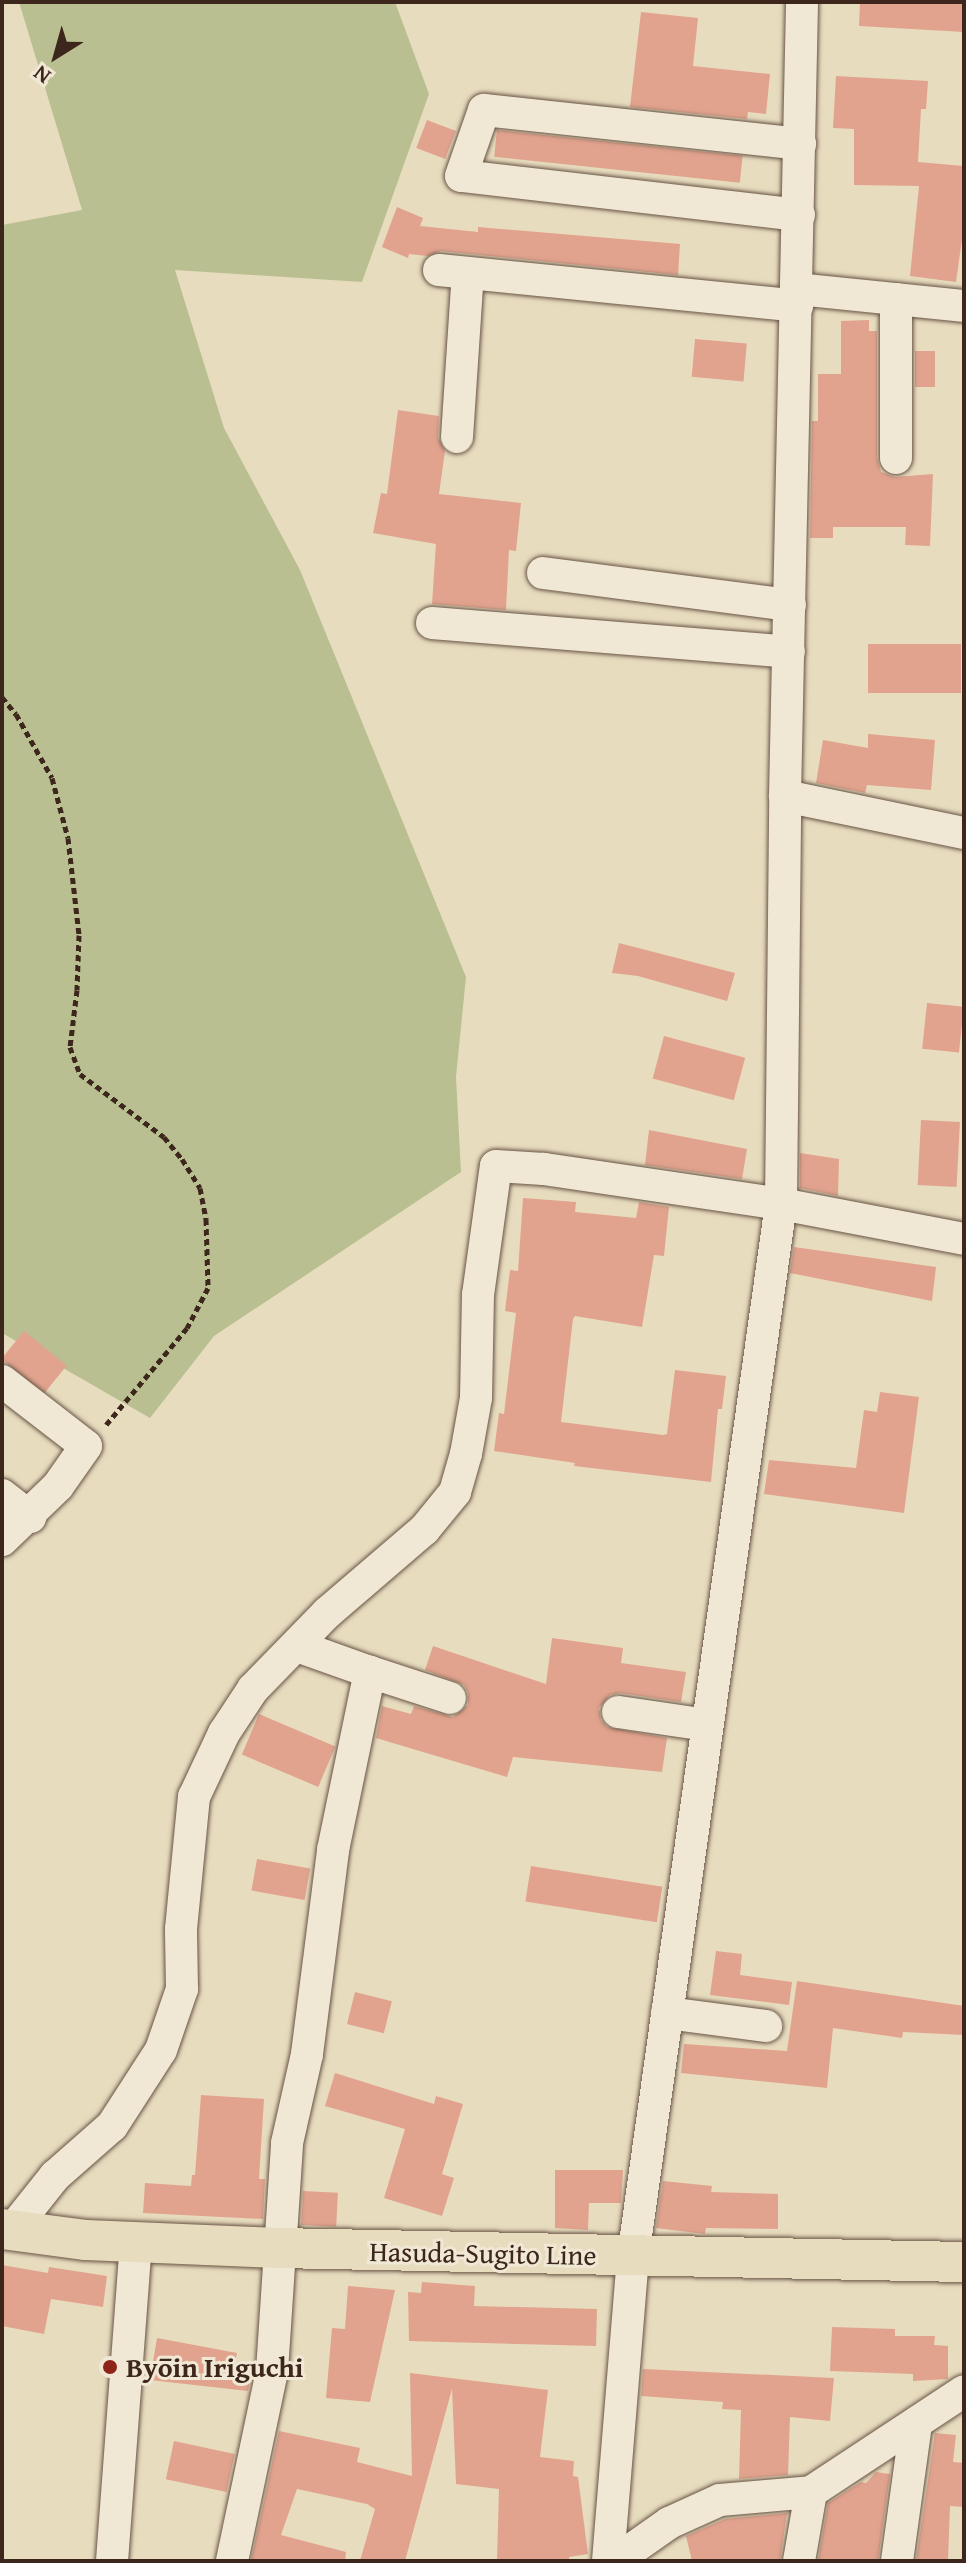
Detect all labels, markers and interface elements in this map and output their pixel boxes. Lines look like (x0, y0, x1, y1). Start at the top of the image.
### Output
north arrow (16, 16, 96, 96)
text: N (26, 58, 57, 92)
street label: Hasuda-Sugito Line (369, 2234, 597, 2272)
place label: Byōin Iriguchi (126, 2350, 303, 2384)
marker: Byōin Iriguchi (101, 2358, 119, 2376)

